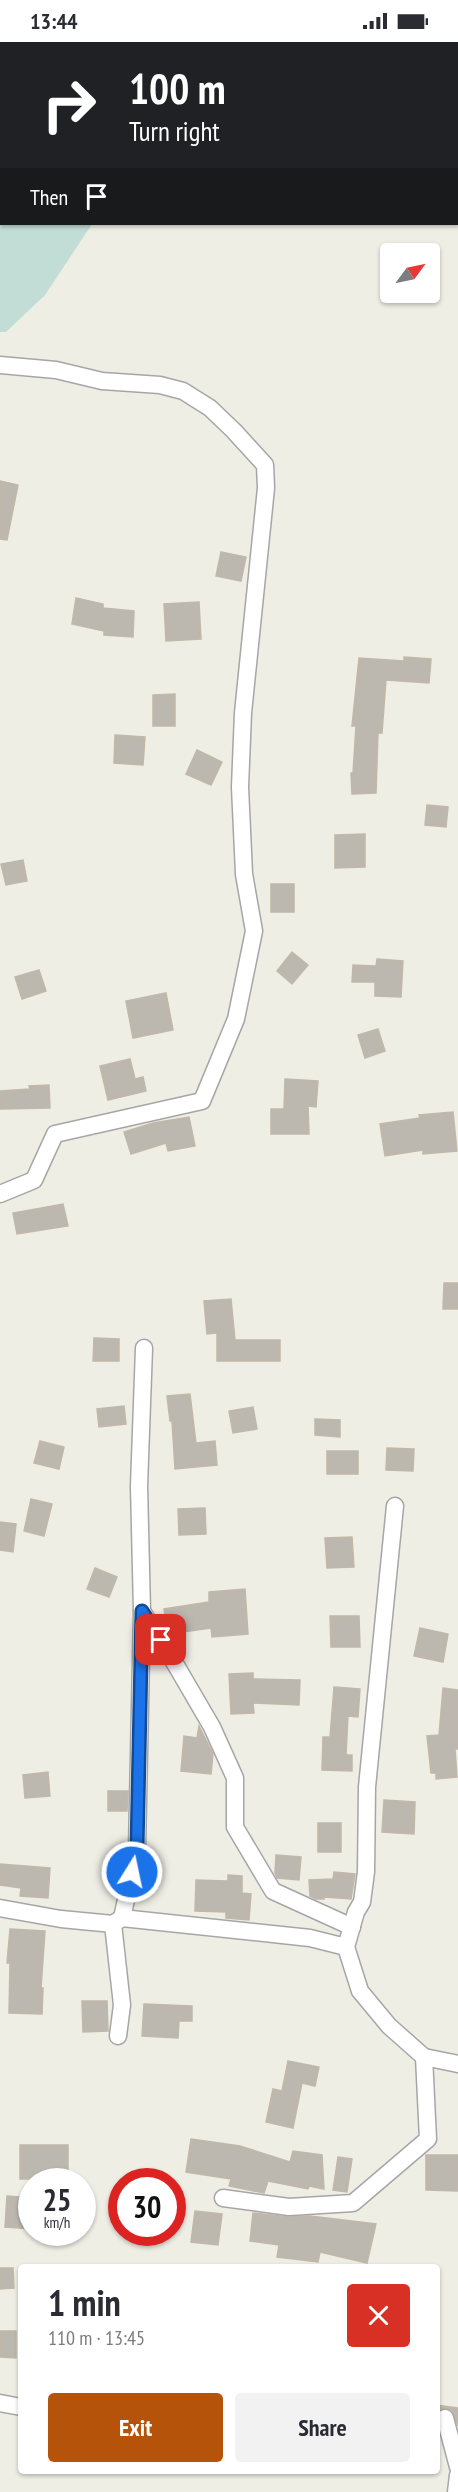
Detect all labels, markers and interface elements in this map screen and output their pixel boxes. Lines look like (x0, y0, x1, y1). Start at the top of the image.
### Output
text: 13:44 (30, 7, 78, 35)
text: 100 m (129, 61, 226, 116)
icon: right (30, 66, 108, 144)
text: Turn right (129, 114, 220, 148)
icon: arrive (80, 180, 113, 213)
text: Then (30, 183, 68, 211)
north arrow (380, 243, 440, 303)
map controls (380, 243, 440, 303)
pin (135, 1614, 186, 1665)
icon: arrive (144, 1623, 177, 1656)
position arrow (100, 1840, 164, 1904)
speed limit sign: 30 (108, 2168, 186, 2246)
text: 25 (43, 2180, 71, 2219)
text: km/h (44, 2213, 70, 2232)
text: 1 min (48, 2279, 121, 2326)
button: close (347, 2284, 410, 2347)
text: 110 m · 13:45 (48, 2325, 145, 2351)
button: Exit (48, 2393, 223, 2462)
button: Share (235, 2393, 410, 2462)

